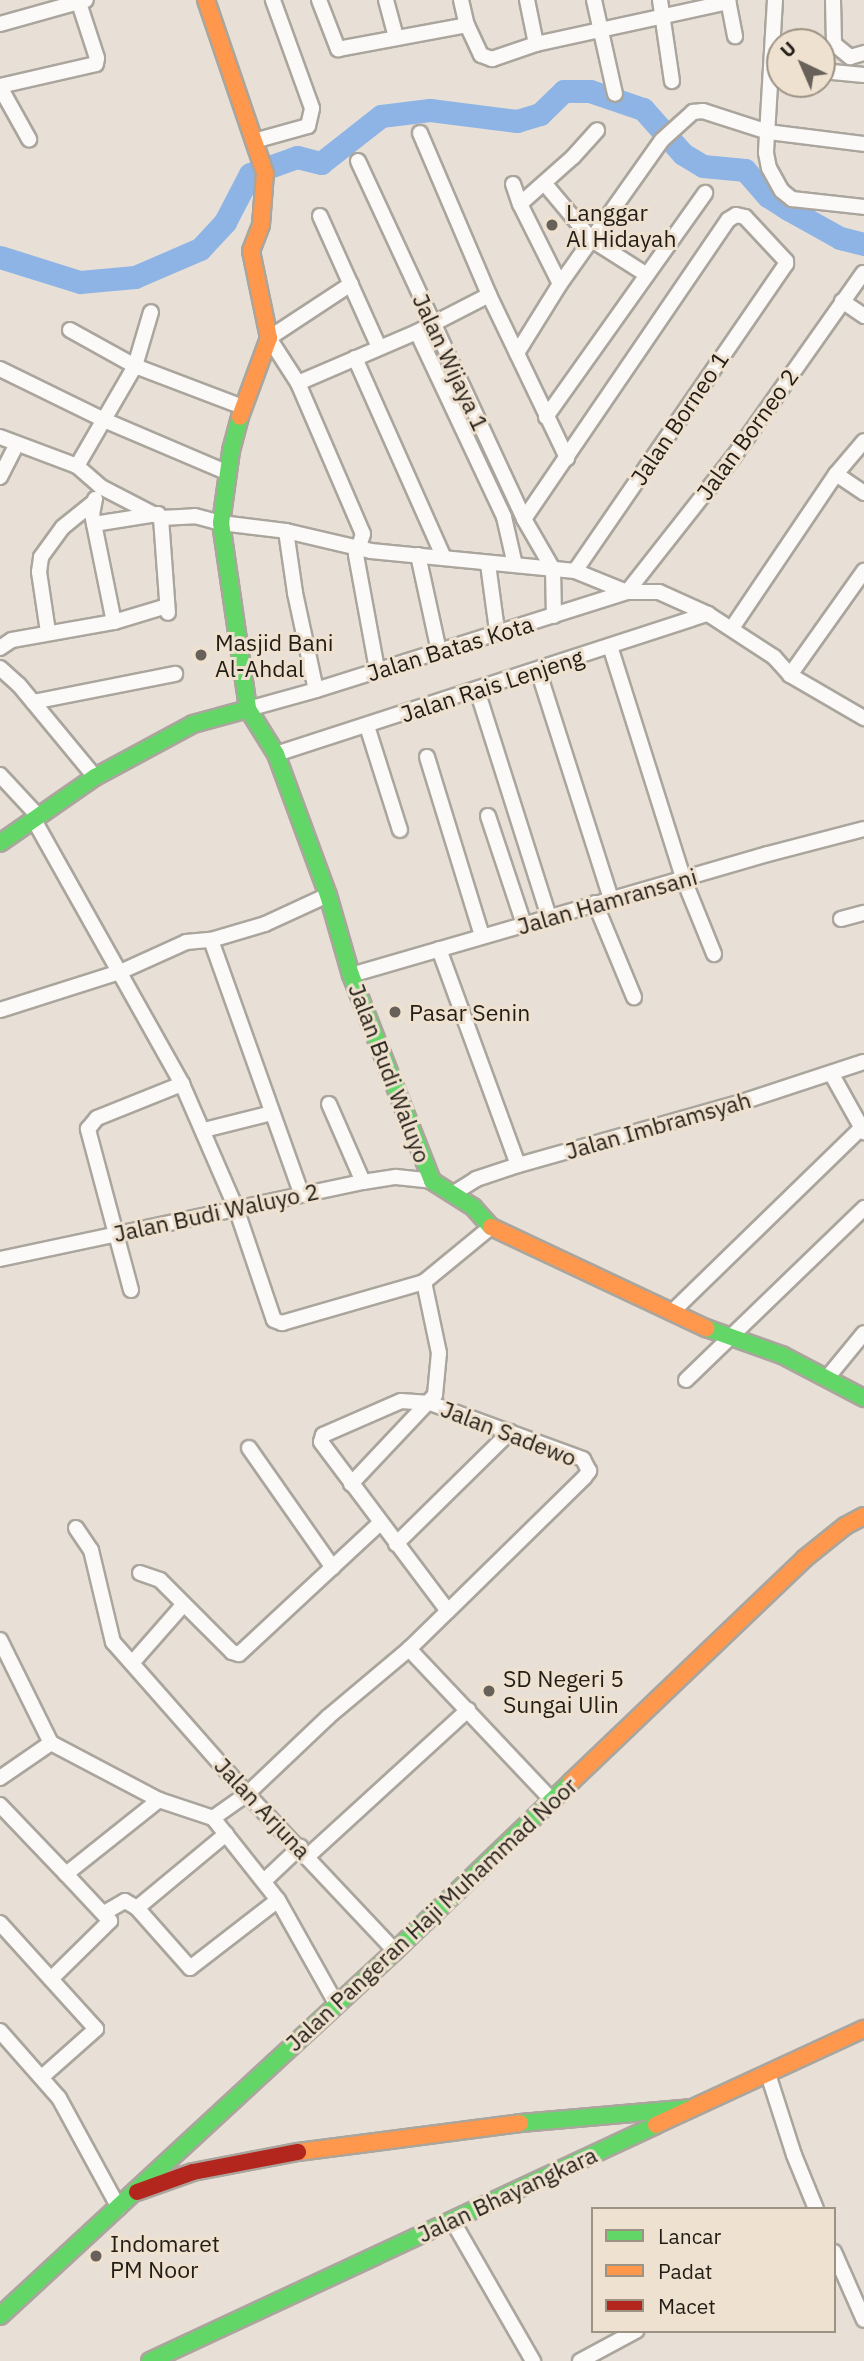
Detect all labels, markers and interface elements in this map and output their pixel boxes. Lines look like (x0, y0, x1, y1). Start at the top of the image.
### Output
north arrow (766, 28, 836, 98)
text: U (775, 36, 801, 63)
place label: Langgar Al Hidayah (566, 198, 676, 252)
marker: Langgar Al Hidayah (544, 217, 560, 233)
street label: Jalan Wijaya 1 (407, 289, 495, 435)
street label: Jalan Borneo 1 (624, 346, 734, 490)
street label: Jalan Borneo 2 (690, 363, 804, 505)
street label: Jalan Batas Kota (363, 610, 537, 686)
place label: Masjid Bani Al-Ahdal (215, 628, 334, 682)
street label: Jalan Rais Lenjeng (397, 642, 587, 728)
marker: Masjid Bani Al-Ahdal (193, 647, 209, 663)
street label: Jalan Hamransani (514, 862, 700, 940)
street label: Jalan Budi Waluyo (343, 979, 437, 1167)
place label: Pasar Senin (409, 998, 530, 1026)
marker: Pasar Senin (387, 1004, 403, 1020)
street label: Jalan Imbramsyah (562, 1085, 754, 1165)
street label: Jalan Budi Waluyo 2 (111, 1177, 321, 1247)
street label: Jalan Sadewo (437, 1394, 581, 1472)
place label: SD Negeri 5 Sungai Ulin (503, 1664, 624, 1718)
marker: SD Negeri 5 Sungai Ulin (481, 1683, 497, 1699)
street label: Jalan Arjuna (209, 1752, 317, 1864)
street label: Jalan Pangeran Haji Muhammad Noor (280, 1772, 582, 2056)
street label: Jalan Bhayangkara (413, 2140, 601, 2248)
legend (591, 2207, 836, 2333)
text: Lancar (658, 2222, 721, 2250)
place label: Indomaret PM Noor (110, 2229, 220, 2283)
marker: Indomaret PM Noor (88, 2248, 104, 2264)
text: Padat (658, 2257, 713, 2285)
text: Macet (658, 2292, 716, 2320)

